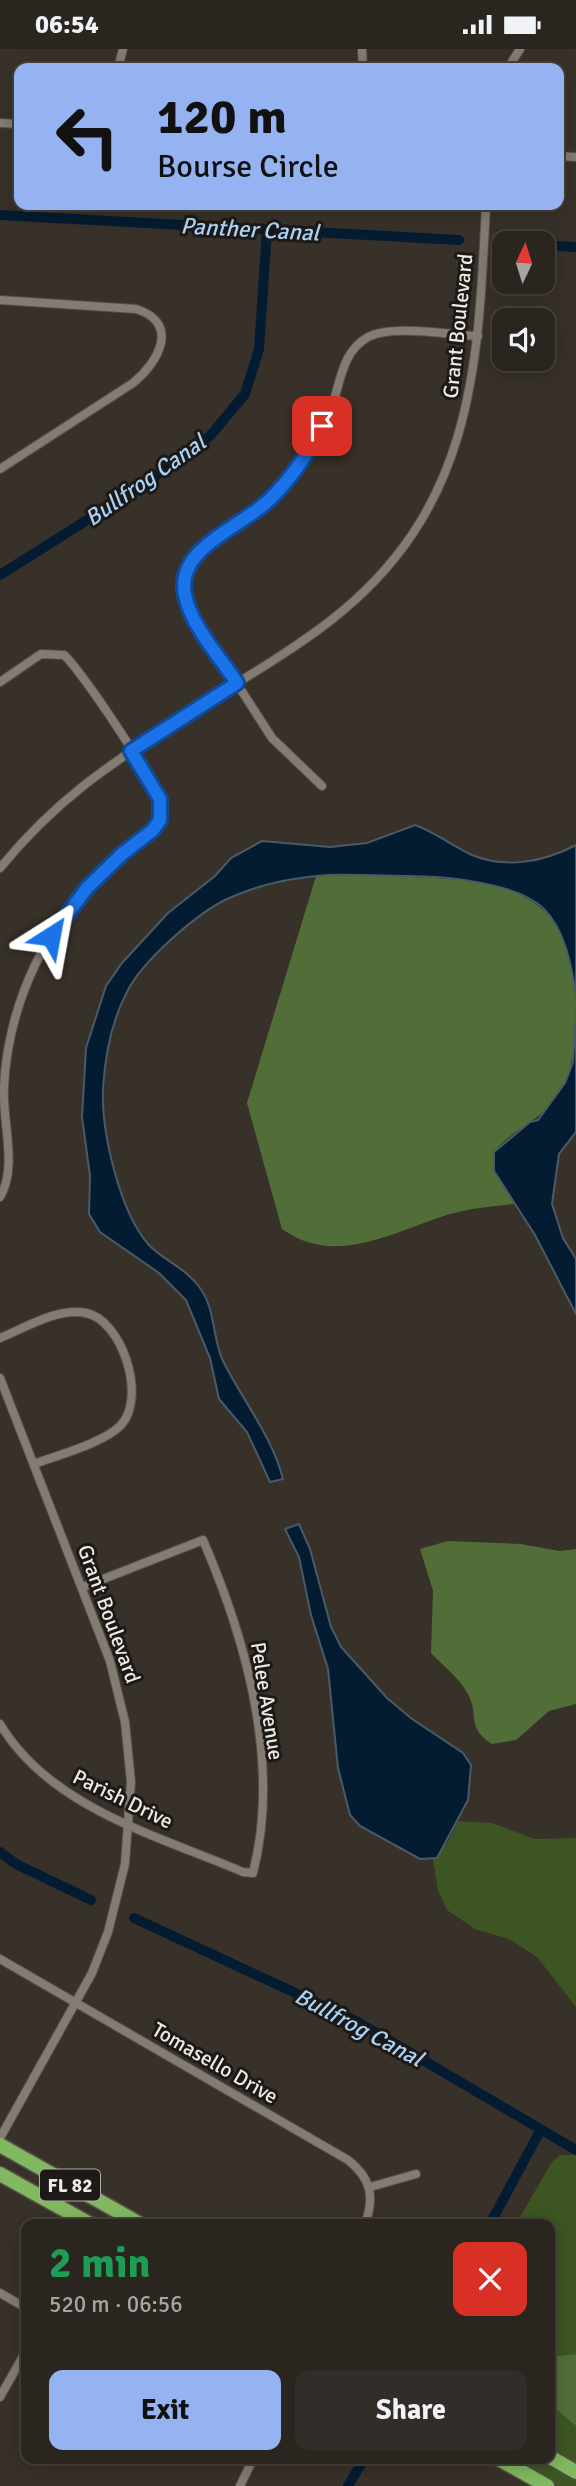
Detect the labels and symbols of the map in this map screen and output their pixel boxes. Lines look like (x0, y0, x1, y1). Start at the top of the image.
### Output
water label: Panther Canal (180, 211, 322, 248)
north arrow (492, 231, 555, 294)
street label: Grant Boulevard (437, 252, 479, 400)
pin (292, 396, 352, 456)
water label: Bullfrog Canal (79, 427, 213, 533)
position arrow (14, 899, 88, 973)
street label: Grant Boulevard (72, 1541, 146, 1687)
street label: Pelee Avenue (245, 1640, 289, 1762)
street label: Parish Drive (69, 1764, 177, 1834)
water label: Bullfrog Canal (290, 1981, 430, 2074)
street label: Tomasello Drive (147, 2016, 283, 2110)
road number: FL 82 (40, 2169, 100, 2201)

